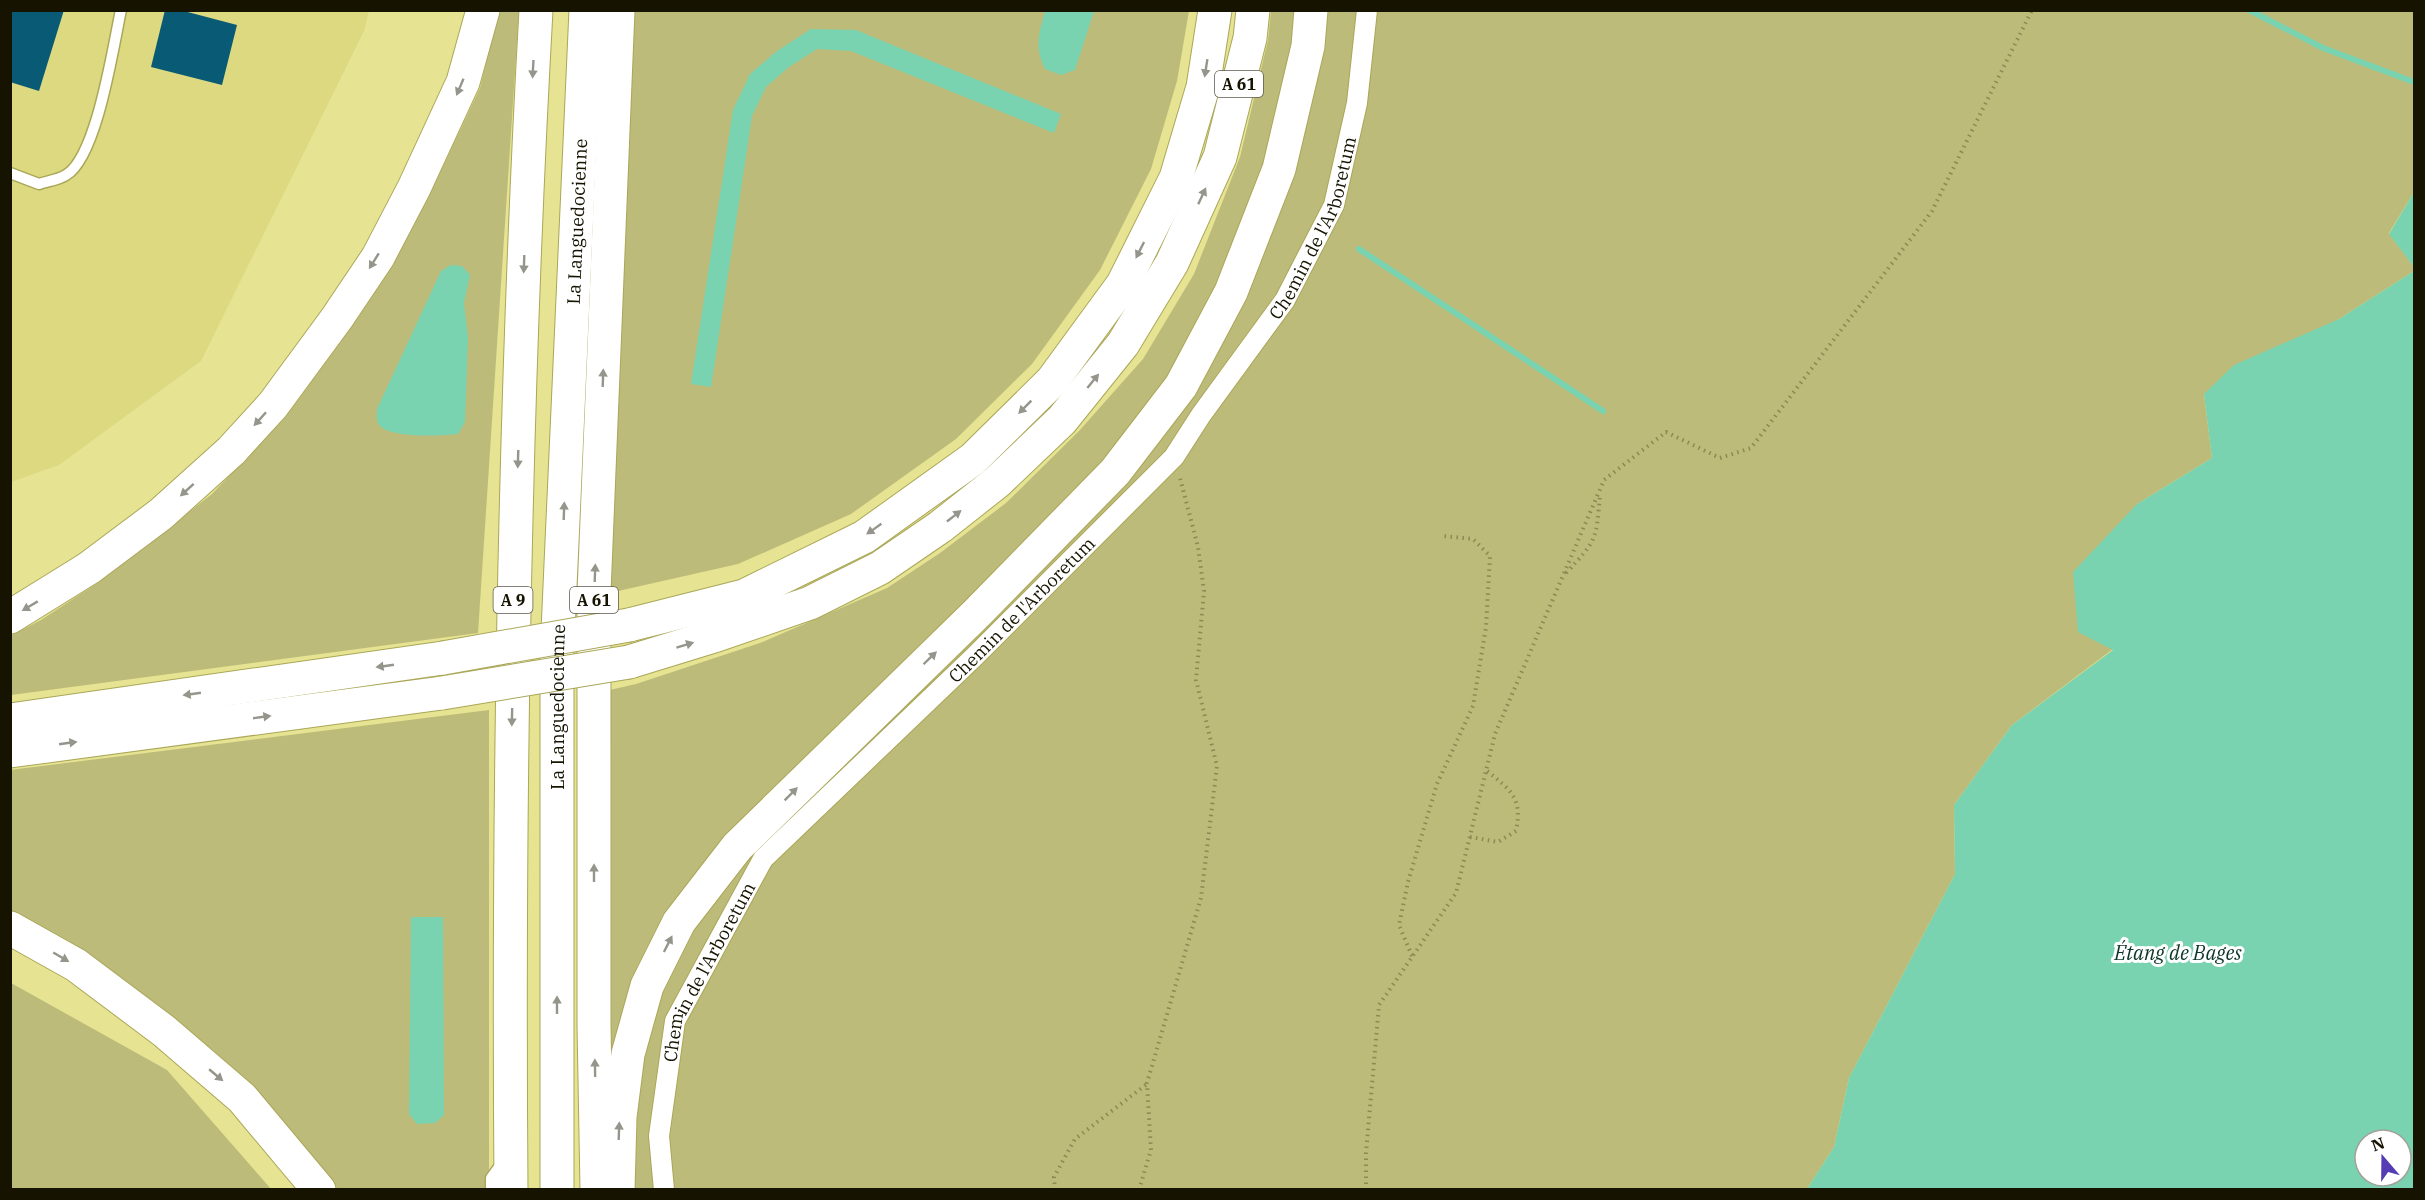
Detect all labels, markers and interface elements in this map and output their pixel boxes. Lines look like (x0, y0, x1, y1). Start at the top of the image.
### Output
one-way arrow (528, 59, 538, 78)
one-way arrow (1201, 59, 1210, 78)
road number: A 61 (1215, 71, 1263, 97)
one-way arrow (456, 78, 465, 95)
street label: Chemin de l'Arboretum (1263, 134, 1361, 324)
street label: La Languedocienne (561, 138, 592, 305)
one-way arrow (1198, 187, 1207, 204)
one-way arrow (1135, 242, 1144, 259)
one-way arrow (369, 253, 380, 270)
one-way arrow (519, 254, 529, 273)
one-way arrow (598, 369, 607, 388)
one-way arrow (1087, 373, 1100, 389)
one-way arrow (1019, 400, 1033, 414)
one-way arrow (254, 411, 267, 426)
one-way arrow (513, 449, 522, 468)
one-way arrow (180, 483, 195, 496)
one-way arrow (559, 501, 568, 520)
one-way arrow (946, 511, 961, 523)
one-way arrow (866, 523, 882, 534)
street label: Chemin de l'Arboretum (943, 531, 1100, 687)
one-way arrow (590, 564, 600, 583)
road number: A 9 (494, 587, 532, 613)
road number: A 61 (570, 587, 618, 613)
one-way arrow (22, 600, 38, 611)
street label: La Languedocienne (545, 623, 570, 790)
one-way arrow (676, 640, 694, 649)
one-way arrow (923, 651, 938, 665)
one-way arrow (376, 662, 395, 671)
one-way arrow (183, 689, 202, 698)
one-way arrow (507, 707, 517, 726)
one-way arrow (252, 713, 271, 722)
one-way arrow (59, 738, 78, 748)
one-way arrow (784, 787, 798, 802)
one-way arrow (589, 864, 599, 883)
street label: Chemin de l'Arboretum (658, 878, 760, 1063)
one-way arrow (663, 936, 673, 953)
water label: Étang de Bages (2113, 939, 2242, 966)
one-way arrow (53, 951, 69, 962)
one-way arrow (552, 996, 562, 1015)
one-way arrow (590, 1059, 599, 1078)
one-way arrow (208, 1069, 224, 1082)
one-way arrow (615, 1122, 624, 1141)
north arrow (2353, 1128, 2413, 1188)
text: N (2369, 1132, 2387, 1155)

